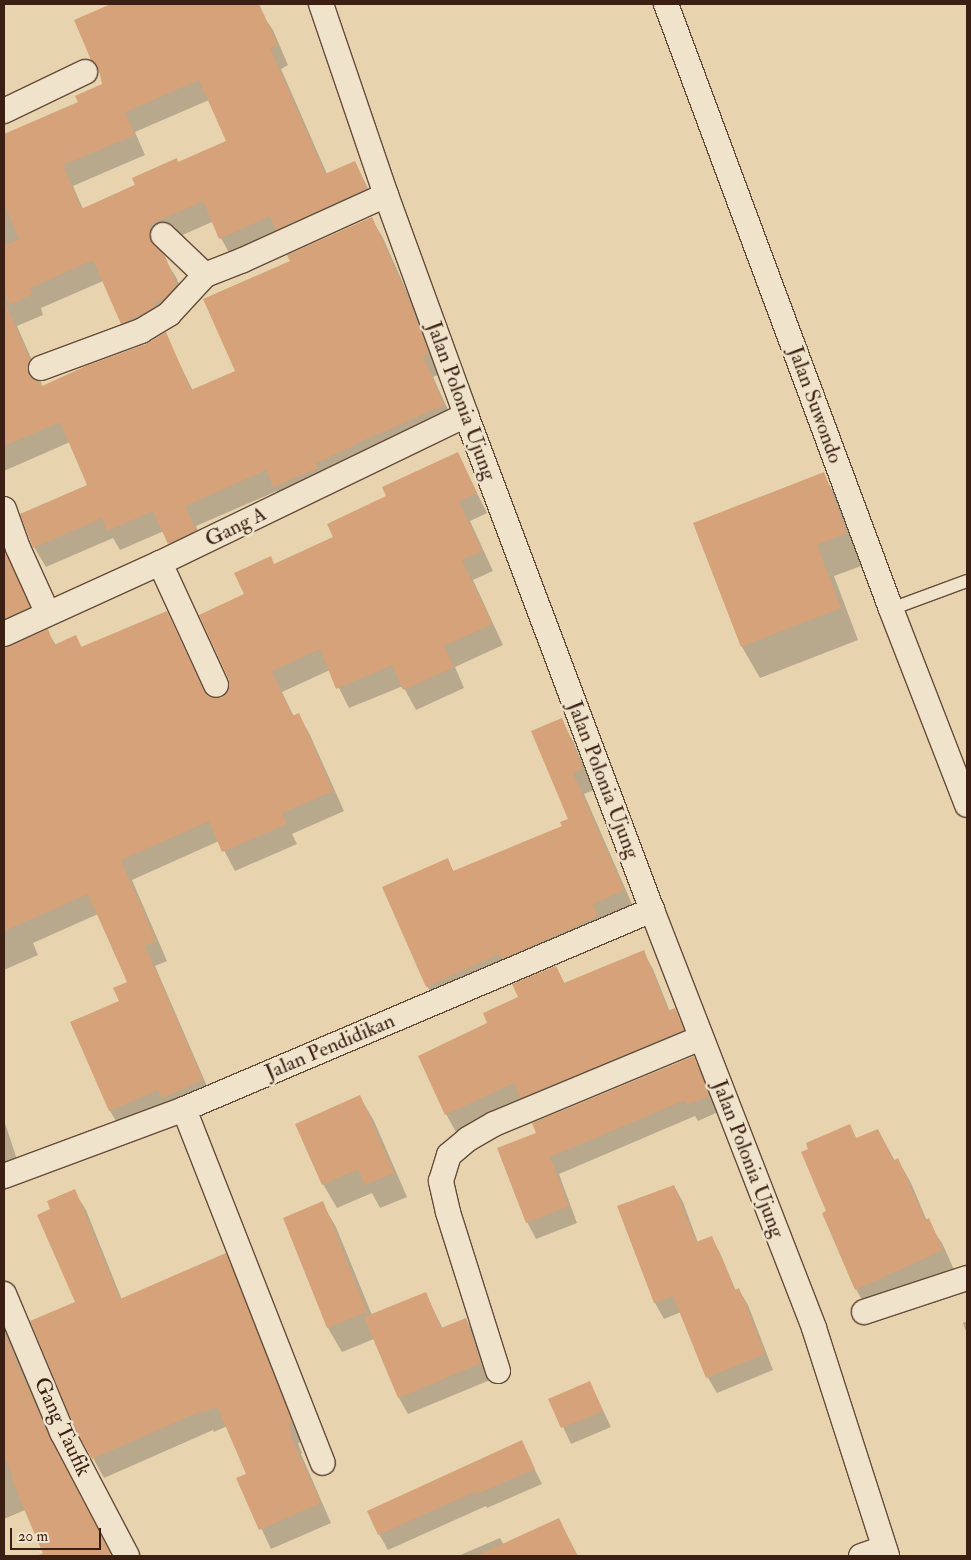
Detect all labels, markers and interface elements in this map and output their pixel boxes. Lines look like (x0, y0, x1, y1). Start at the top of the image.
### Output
street label: Jalan Polonia Ujung (421, 318, 501, 484)
street label: Jalan Suwondo (782, 343, 848, 467)
street label: Gang A (201, 501, 271, 553)
street label: Jalan Polonia Ujung (561, 698, 645, 862)
street label: Jalan Pendidikan (261, 1008, 399, 1086)
street label: Jalan Polonia Ujung (706, 1077, 790, 1241)
street label: Gang Taufik (28, 1374, 96, 1480)
scale bar (12, 1518, 104, 1550)
text: 20 m (18, 1527, 48, 1546)

